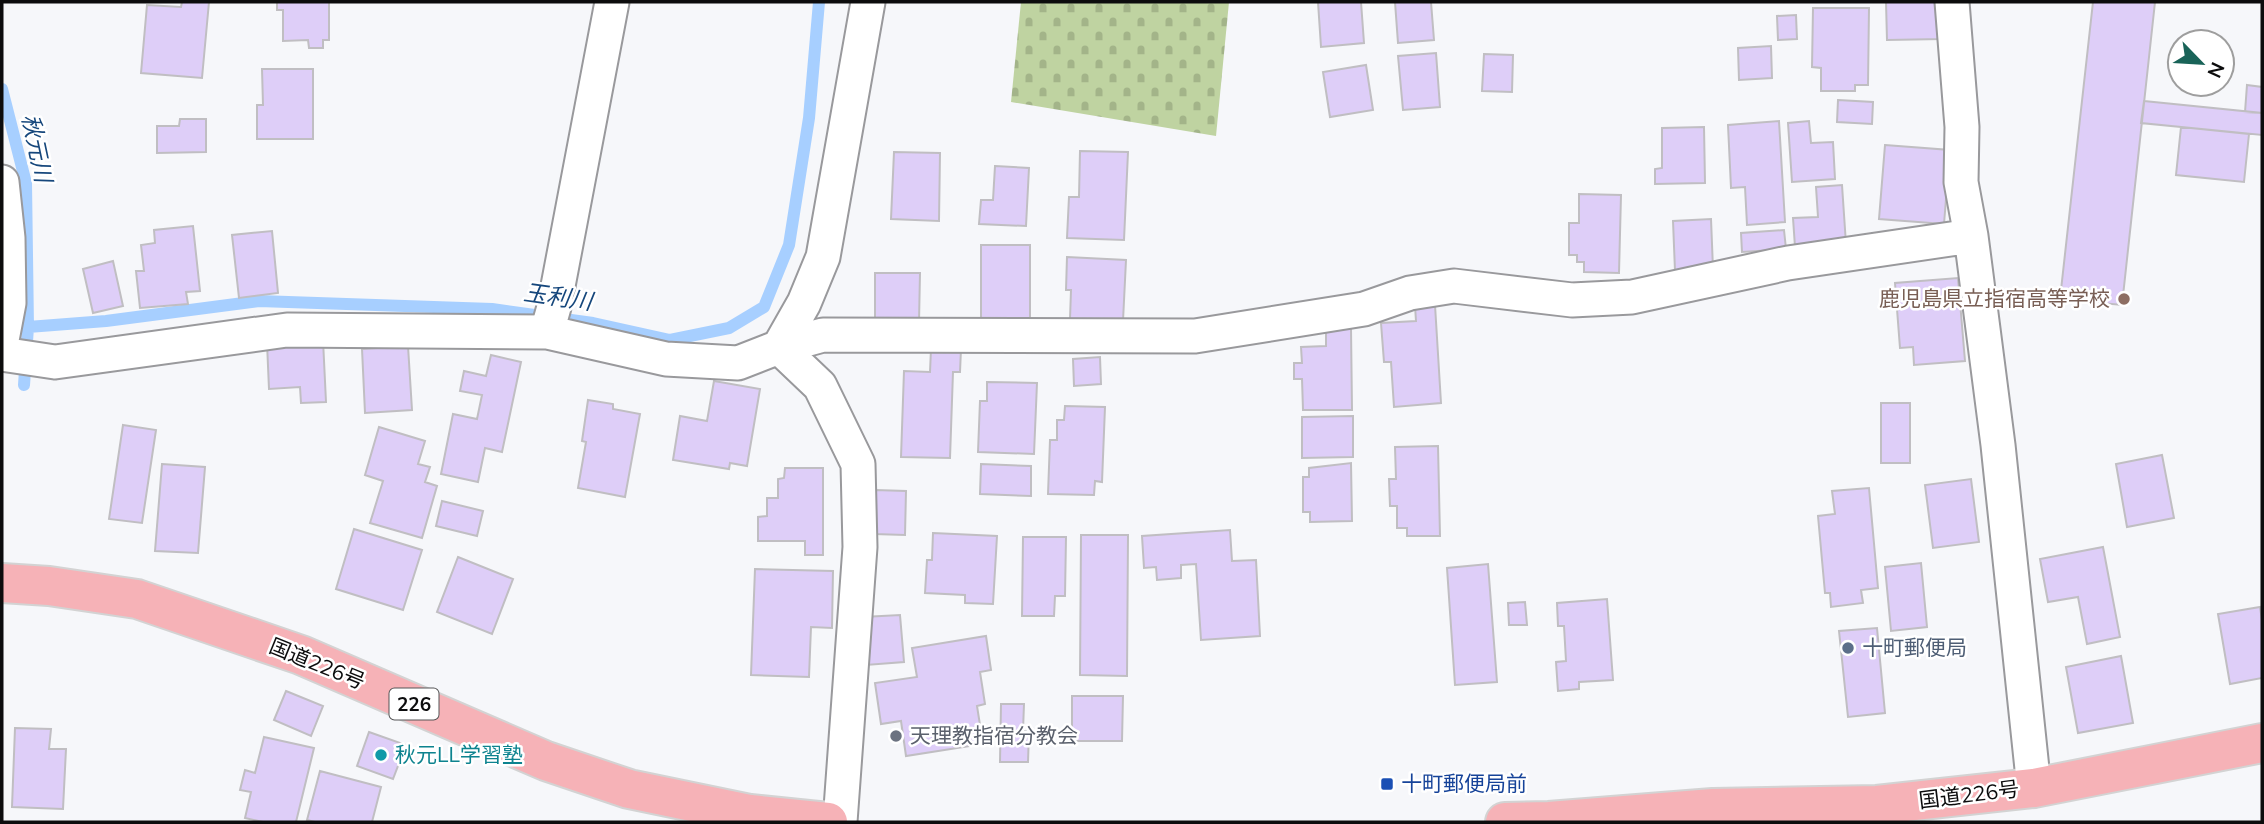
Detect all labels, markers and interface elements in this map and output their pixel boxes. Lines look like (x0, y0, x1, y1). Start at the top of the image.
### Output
north arrow (2166, 28, 2236, 98)
text: N (2202, 59, 2230, 82)
water label: 秋元川 (16, 111, 59, 188)
water label: 玉利川 (522, 277, 597, 316)
place label: 鹿児島県立指宿高等学校 (1879, 285, 2110, 311)
marker: 鹿児島県立指宿高等学校 (2116, 291, 2132, 307)
street label: 国道226号 (266, 632, 369, 694)
place label: 十町郵便局 (1862, 634, 1967, 660)
marker: 十町郵便局 (1840, 640, 1856, 656)
road number: 226 (390, 688, 438, 720)
place label: 天理教指宿分教会 (910, 722, 1078, 748)
marker: 天理教指宿分教会 (888, 728, 904, 744)
place label: 秋元LL学習塾 (395, 741, 523, 767)
marker: 秋元LL学習塾 (373, 747, 389, 763)
place label: 十町郵便局前 (1401, 770, 1527, 796)
street label: 国道226号 (1917, 775, 2020, 813)
marker: 十町郵便局前 (1379, 776, 1395, 792)

